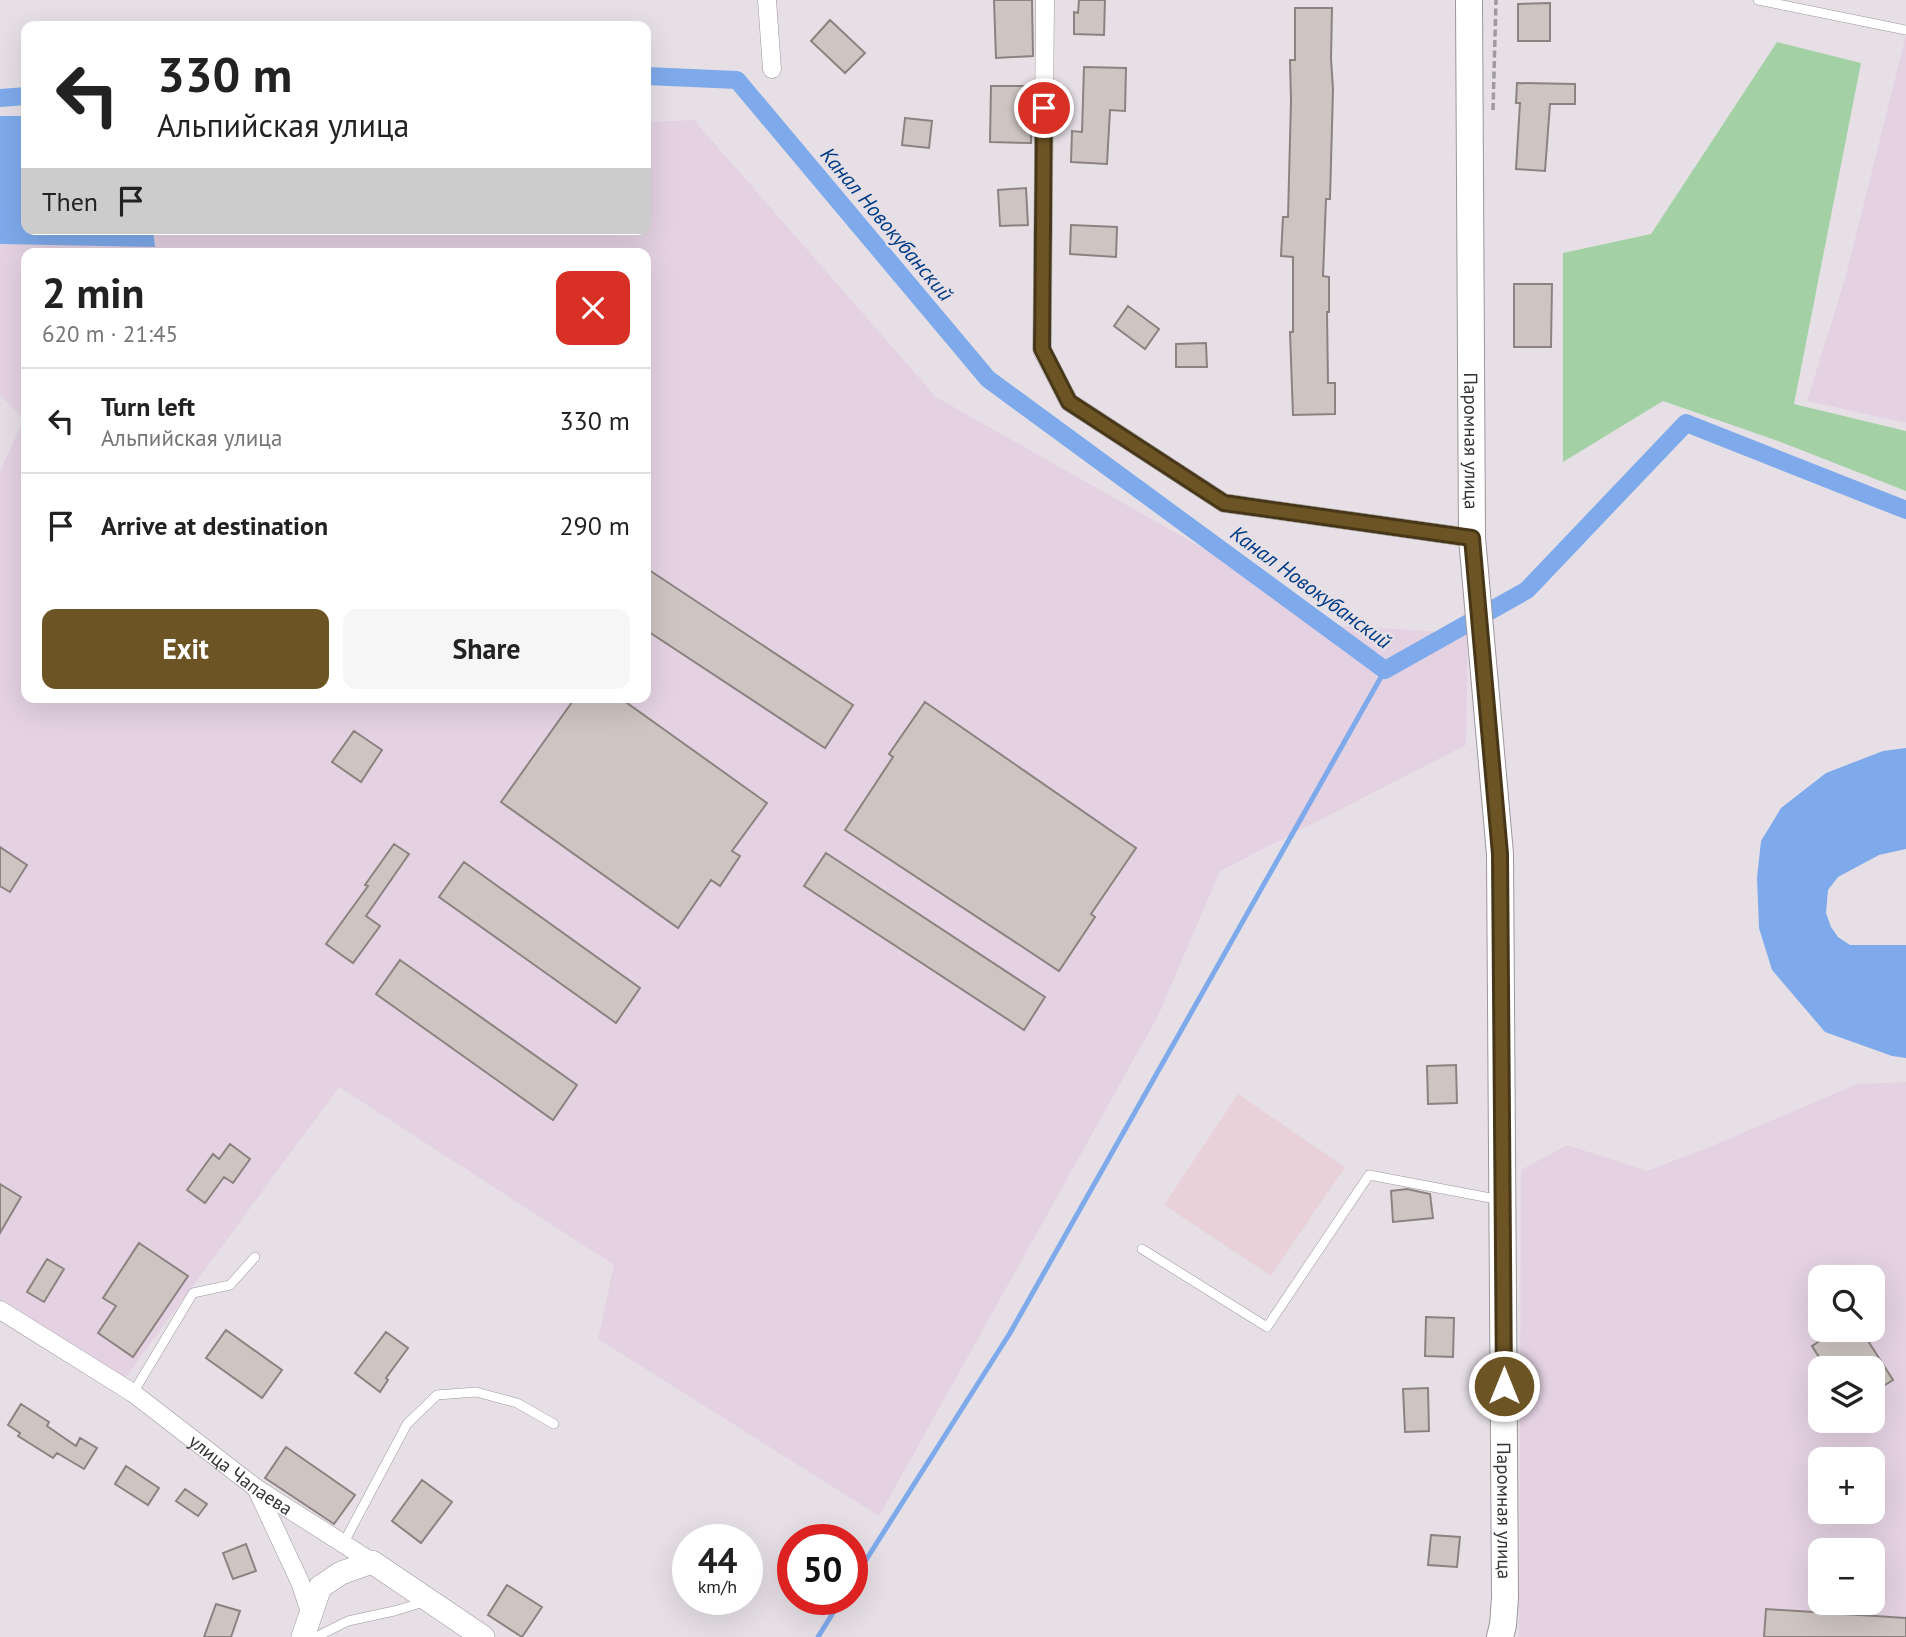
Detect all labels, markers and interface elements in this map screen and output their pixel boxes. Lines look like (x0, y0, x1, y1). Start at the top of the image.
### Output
text: 330 m (157, 42, 292, 106)
icon: left (42, 49, 133, 140)
pin (1014, 78, 1074, 138)
icon: arrive (1025, 89, 1063, 127)
text: Альпийская улица (157, 104, 409, 146)
water label: Канал Новокубанский (815, 142, 959, 307)
icon: arrive (112, 182, 150, 220)
text: Then (42, 185, 98, 218)
text: 2 min (42, 265, 144, 320)
button: close (556, 271, 630, 345)
text: 620 m · 21:45 (42, 319, 178, 348)
street label: Паромная улица (1459, 372, 1484, 510)
text: Turn left (101, 390, 195, 423)
icon: left (42, 402, 80, 440)
text: 330 m (559, 404, 630, 437)
text: Альпийская улица (101, 423, 282, 452)
icon: arrive (42, 507, 80, 545)
text: Arrive at destination (101, 509, 328, 542)
text: 290 m (559, 509, 630, 542)
water label: Канал Новокубанский (1225, 519, 1397, 655)
button: Exit (42, 609, 329, 689)
button: Share (343, 609, 630, 689)
map controls (1808, 1265, 1885, 1615)
button: search (1808, 1265, 1885, 1342)
position arrow (1467, 1349, 1541, 1423)
button: layers (1808, 1356, 1885, 1433)
street label: улица Чапаева (184, 1429, 297, 1520)
street label: Паромная улица (1492, 1442, 1517, 1579)
button: + (1808, 1447, 1885, 1524)
speed limit sign: 50 (777, 1524, 868, 1615)
text: 44 (698, 1537, 737, 1583)
button: − (1808, 1538, 1885, 1615)
text: km/h (698, 1575, 737, 1598)

